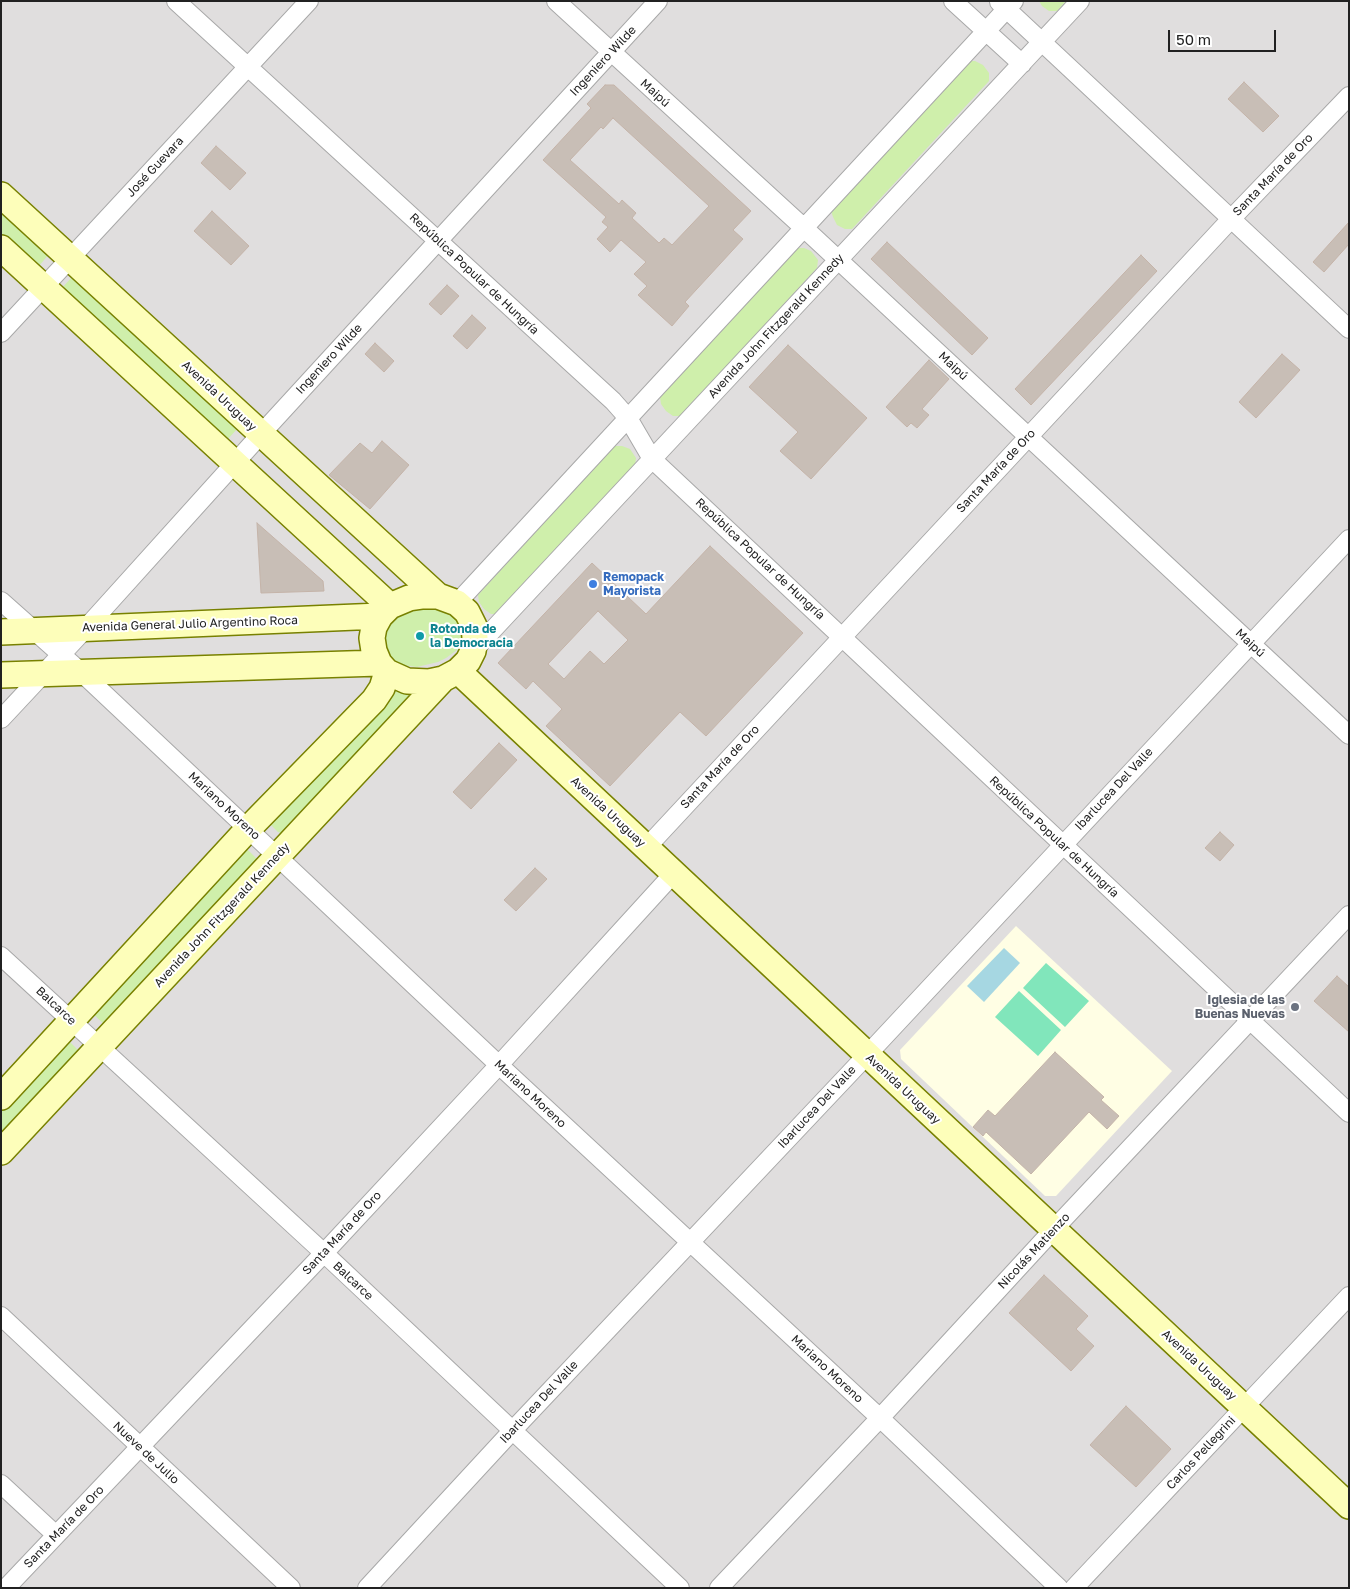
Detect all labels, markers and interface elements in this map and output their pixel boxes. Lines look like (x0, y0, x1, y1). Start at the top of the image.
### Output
scale bar (1170, 20, 1278, 52)
street label: Ingeniero Wilde (567, 23, 639, 99)
text: 50 m (1176, 30, 1211, 48)
street label: Maipú (637, 76, 673, 110)
street label: Santa María de Oro (1230, 131, 1316, 219)
street label: José Guevara (123, 134, 187, 200)
street label: República Popular de Hungría (406, 210, 542, 338)
street label: Avenida John Fitzgerald Kennedy (705, 251, 847, 401)
street label: Ingeniero Wilde (293, 321, 365, 397)
street label: Maipú (935, 349, 971, 383)
street label: Avenida Uruguay (179, 358, 259, 434)
street label: Santa María de Oro (954, 426, 1038, 516)
street label: República Popular de Hungría (692, 495, 828, 623)
place label: Remopack Mayorista (603, 570, 664, 598)
marker: Remopack Mayorista (587, 578, 599, 590)
street label: Avenida General Julio Argentino Roca (82, 613, 298, 635)
place label: Rotonda de la Democracia (430, 622, 513, 650)
street label: Maipú (1232, 626, 1268, 660)
marker: Rotonda de la Democracia (414, 630, 426, 642)
street label: Santa María de Oro (678, 722, 762, 812)
street label: Ibarlucea Del Valle (1072, 745, 1156, 833)
street label: Mariano Moreno (185, 769, 263, 843)
street label: República Popular de Hungría (986, 773, 1122, 901)
street label: Avenida Uruguay (568, 774, 648, 850)
street label: Avenida John Fitzgerald Kennedy (151, 840, 293, 990)
street label: Balcarce (33, 984, 79, 1028)
place label: Iglesia de las Buenas Nuevas (1195, 993, 1285, 1021)
marker: Iglesia de las Buenas Nuevas (1289, 1001, 1301, 1013)
street label: Avenida Uruguay (863, 1051, 943, 1127)
street label: Mariano Moreno (491, 1057, 569, 1131)
street label: Ibarlucea Del Valle (775, 1063, 859, 1151)
street label: Santa María de Oro (300, 1188, 384, 1278)
street label: Nicolás Matienzo (995, 1210, 1073, 1292)
street label: Balcarce (330, 1259, 376, 1303)
street label: Avenida Uruguay (1159, 1327, 1239, 1403)
street label: Mariano Moreno (788, 1332, 866, 1406)
street label: Ibarlucea Del Valle (497, 1358, 581, 1446)
street label: Carlos Pellegrini (1163, 1413, 1239, 1493)
street label: Nueve de Julio (110, 1419, 182, 1487)
street label: Santa María de Oro (21, 1483, 107, 1571)

